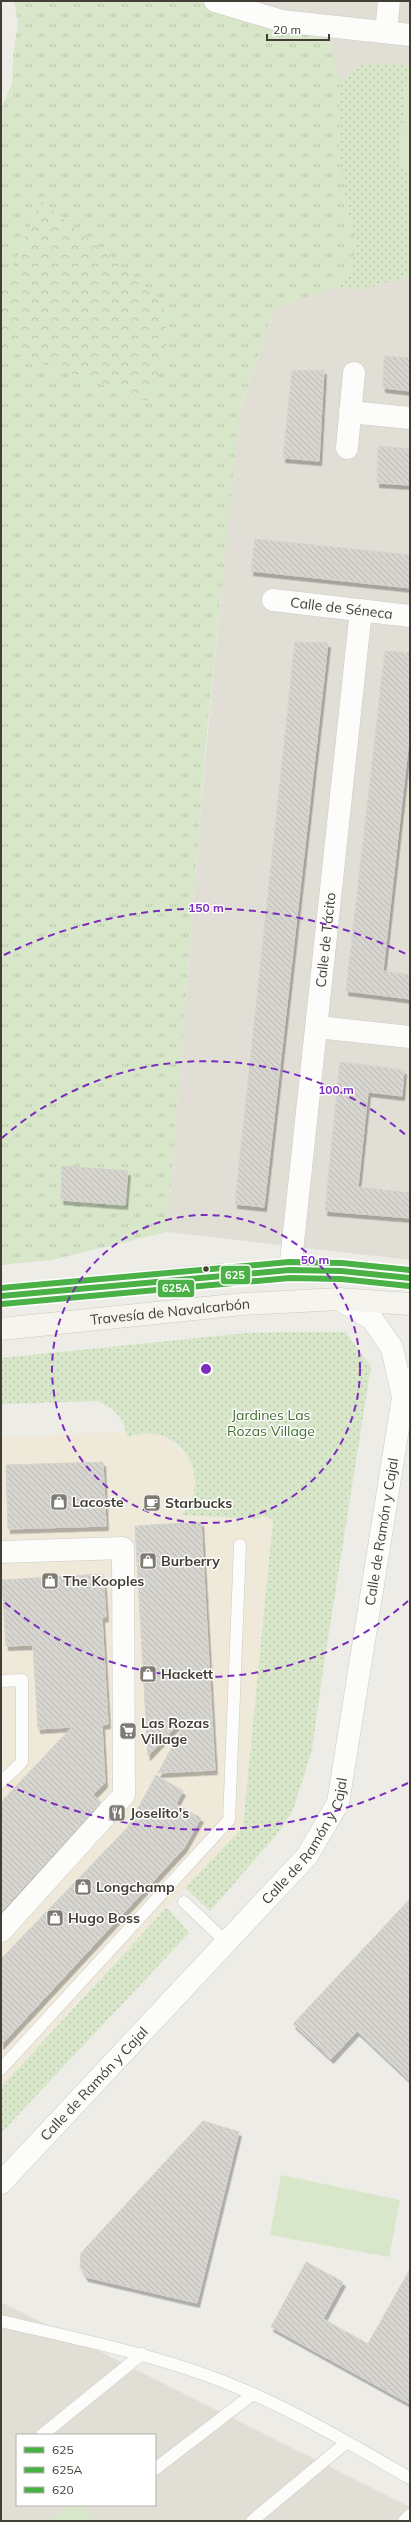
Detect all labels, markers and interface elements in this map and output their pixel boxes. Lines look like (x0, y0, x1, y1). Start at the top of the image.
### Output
scale bar (267, 16, 329, 42)
text: 20 m (273, 22, 301, 37)
street label: Calle de Séneca (289, 593, 394, 623)
street label: Calle de Tácito (311, 892, 340, 988)
text: 150 m (188, 900, 224, 915)
text: 100 m (318, 1082, 354, 1097)
text: 50 m (301, 1252, 329, 1267)
unlabelled marker (201, 1264, 211, 1274)
line badge: 625 (220, 1265, 251, 1285)
text: 625 (225, 1268, 245, 1282)
line badge: 625A (157, 1279, 195, 1298)
text: 625A (162, 1281, 191, 1295)
street label: Travesía de Navalcarbón (89, 1295, 250, 1329)
centre of rings (199, 1362, 213, 1376)
park label: Jardines Las Rozas Village (227, 1406, 315, 1440)
street label: Calle de Ramón y Cajal (361, 1456, 402, 1607)
shop icon: Lacoste (49, 1492, 69, 1512)
place label: Lacoste (72, 1493, 124, 1511)
cafe icon: Starbucks (142, 1493, 162, 1513)
place label: Starbucks (165, 1494, 232, 1512)
shop icon: Burberry (138, 1551, 158, 1571)
place label: Burberry (161, 1552, 220, 1570)
shop icon: The Kooples (40, 1571, 60, 1591)
place label: The Kooples (63, 1572, 144, 1590)
shop icon: Hackett (138, 1664, 158, 1684)
place label: Hackett (161, 1665, 214, 1683)
place label: Las Rozas Village (140, 1714, 209, 1748)
supermarket icon: Las Rozas Village (118, 1721, 138, 1741)
street label: Calle de Ramón y Cajal (258, 1776, 351, 1908)
restaurant icon: Joselito's (107, 1803, 127, 1823)
place label: Joselito's (130, 1804, 189, 1822)
shop icon: Longchamp (73, 1877, 93, 1897)
place label: Longchamp (96, 1878, 175, 1896)
shop icon: Hugo Boss (45, 1908, 65, 1928)
place label: Hugo Boss (68, 1909, 140, 1927)
street label: Calle de Ramón y Cajal (36, 2023, 152, 2144)
legend (16, 2434, 156, 2506)
text: 625 (52, 2442, 74, 2457)
text: 625A (52, 2462, 83, 2477)
text: 620 (52, 2482, 74, 2497)

